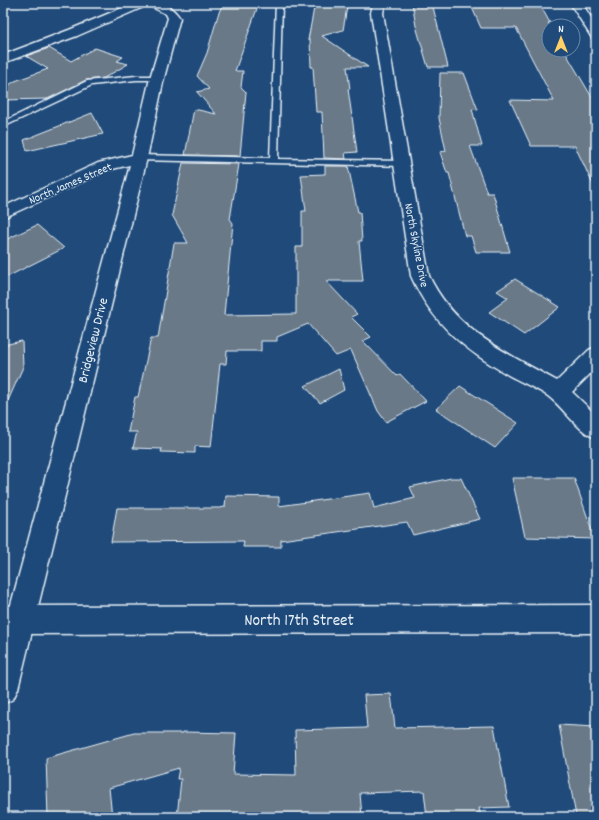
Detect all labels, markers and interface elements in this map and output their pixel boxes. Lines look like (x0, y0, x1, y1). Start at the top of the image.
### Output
north arrow (541, 18, 581, 58)
text: N (558, 22, 564, 38)
street label: North James Street (26, 159, 115, 210)
street label: North Skyline Drive (399, 202, 432, 289)
street label: Bridgeview Drive (74, 296, 114, 385)
street label: North 17th Street (244, 610, 354, 634)

